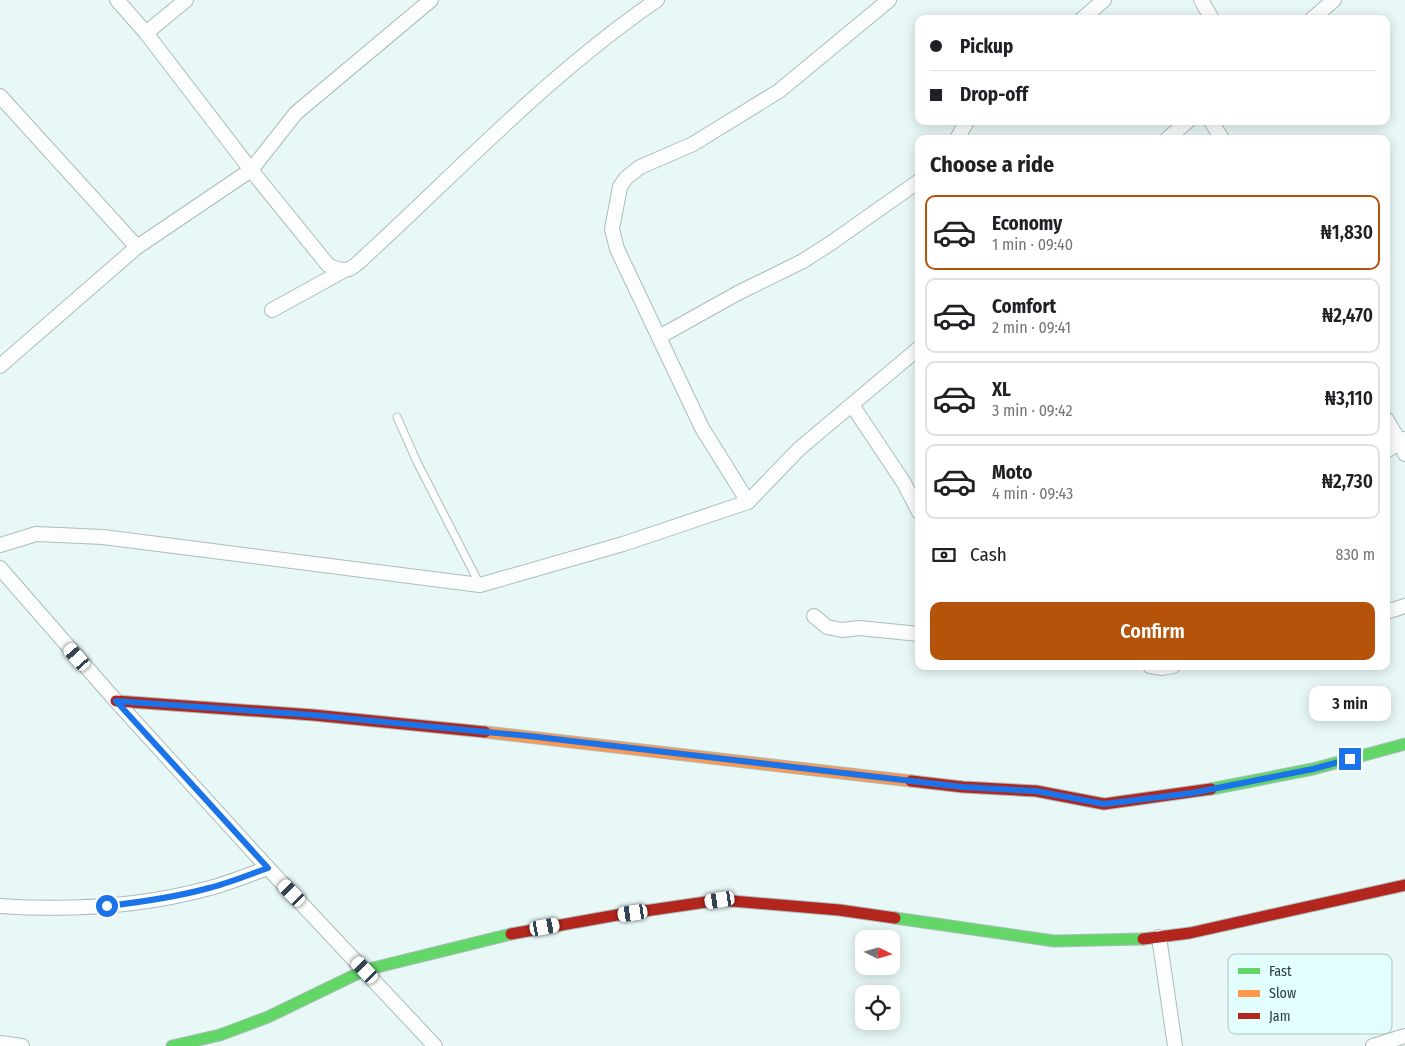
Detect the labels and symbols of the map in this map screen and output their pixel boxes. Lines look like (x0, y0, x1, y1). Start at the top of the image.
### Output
car (61, 641, 92, 673)
callout: 3 min (1309, 686, 1391, 722)
route end (1339, 748, 1361, 770)
car (276, 877, 307, 909)
car (704, 890, 735, 910)
route start (96, 895, 118, 917)
car (617, 903, 648, 923)
car (528, 917, 561, 937)
north arrow (855, 930, 900, 975)
car (349, 954, 380, 986)
legend (1228, 954, 1392, 1034)
text: Fast (1269, 963, 1292, 980)
text: Slow (1269, 985, 1296, 1002)
text: Jam (1269, 1008, 1290, 1025)

